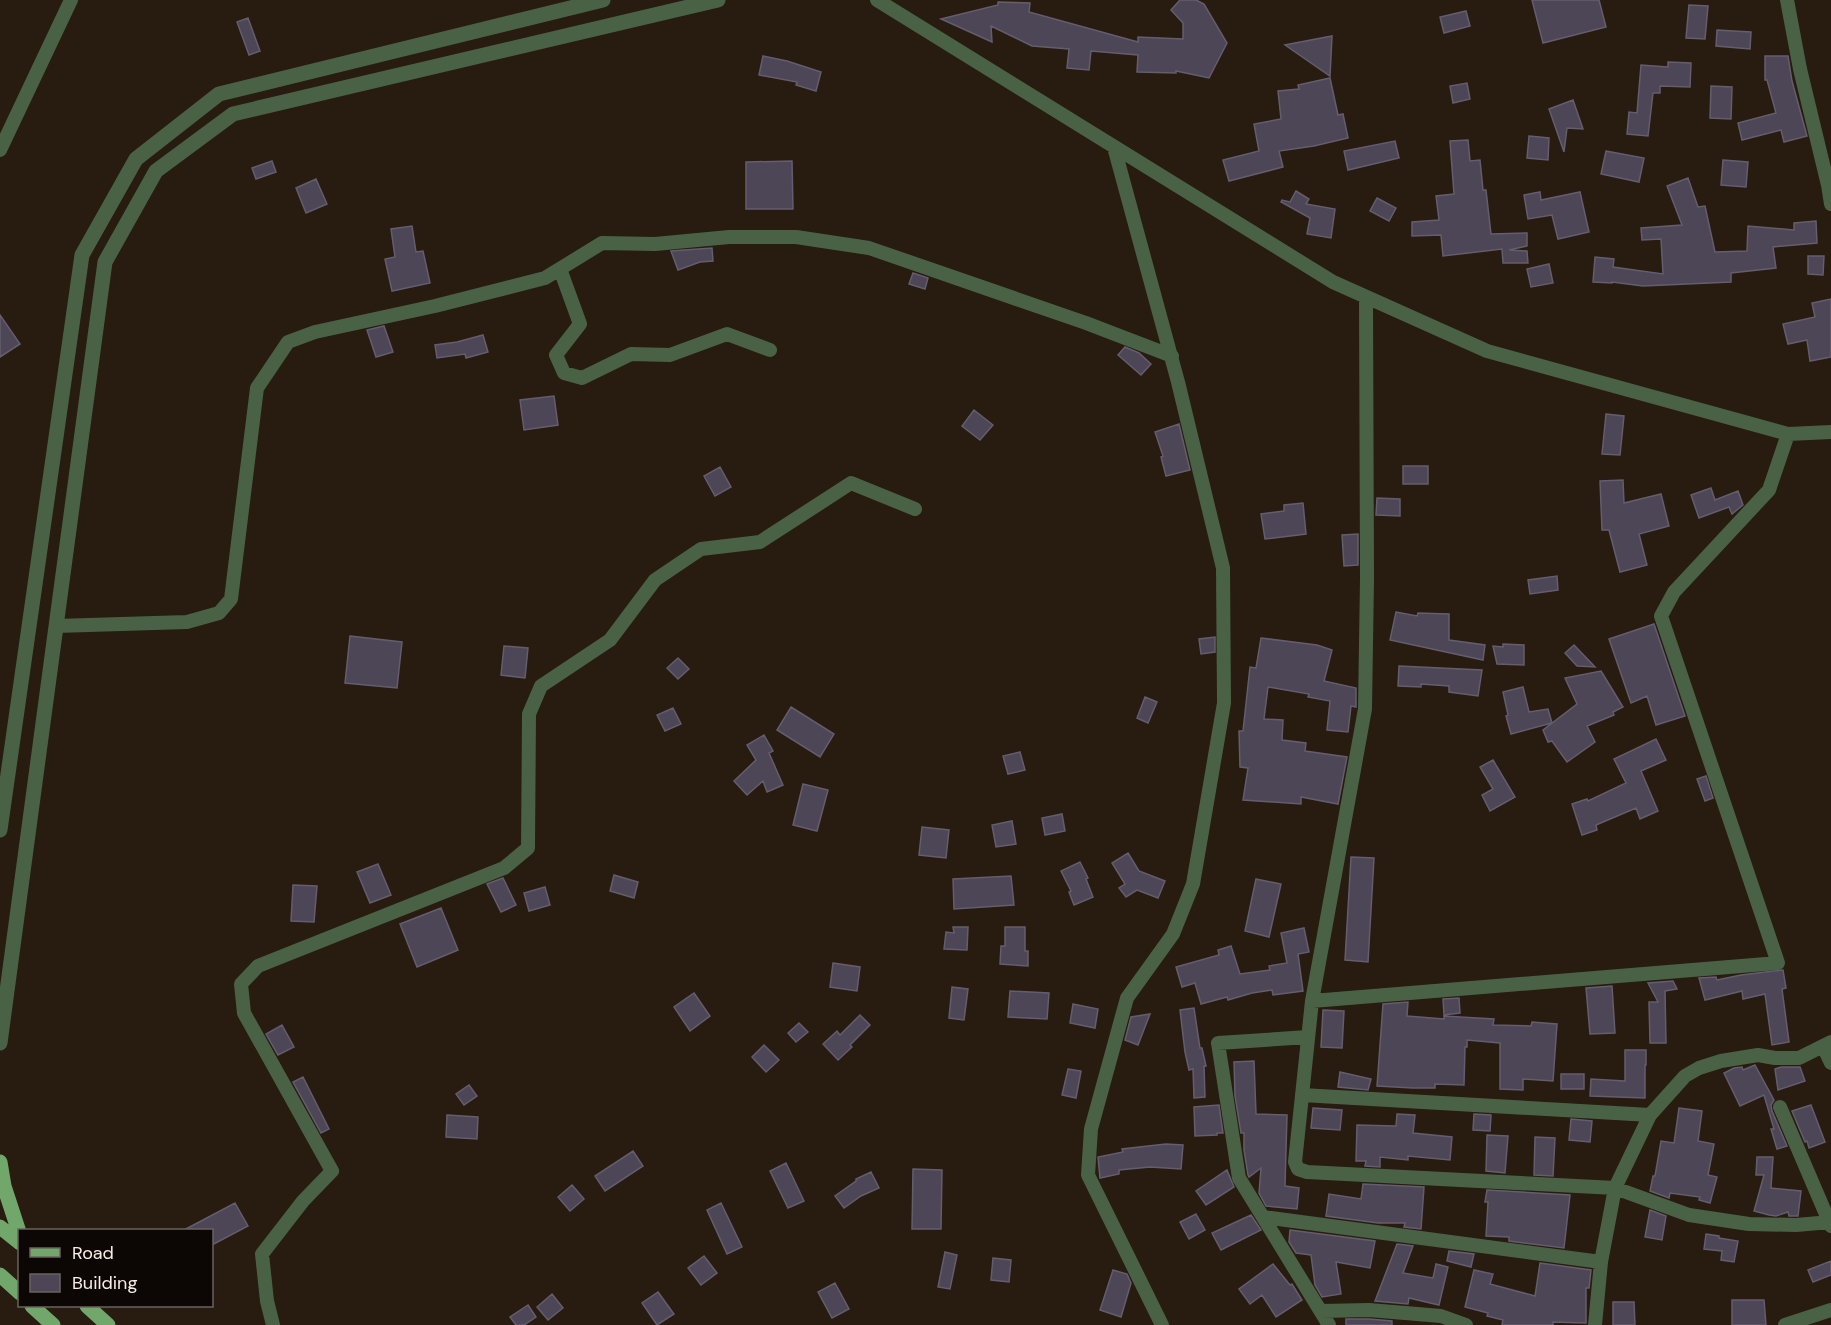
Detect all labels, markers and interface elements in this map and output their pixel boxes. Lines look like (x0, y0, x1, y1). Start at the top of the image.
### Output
legend (18, 1229, 213, 1307)
text: Road (72, 1241, 114, 1265)
text: Building (72, 1271, 137, 1295)

